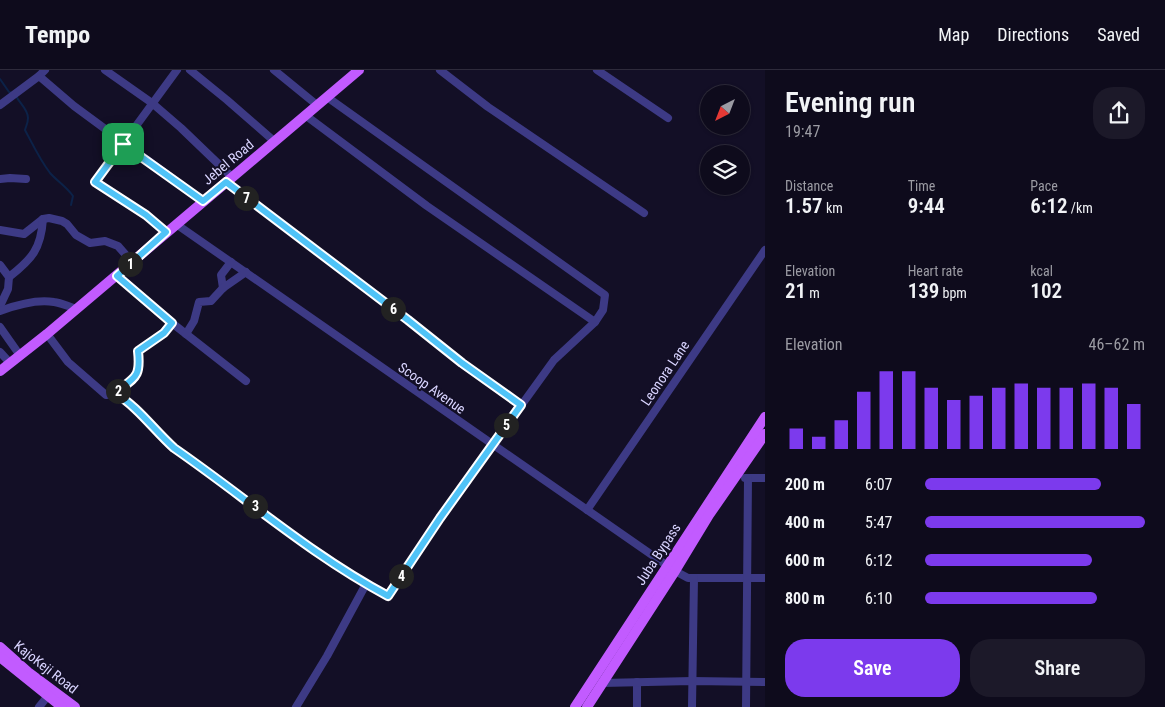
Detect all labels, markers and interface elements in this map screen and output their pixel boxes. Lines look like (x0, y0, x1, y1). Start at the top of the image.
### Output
text: Tempo (25, 21, 90, 49)
text: Map (938, 24, 969, 45)
text: Directions (997, 24, 1069, 45)
text: Saved (1097, 24, 1140, 45)
north arrow (700, 85, 750, 135)
map controls (700, 85, 750, 195)
text: Evening run (785, 86, 915, 119)
button: share (1093, 87, 1145, 139)
text: 19:47 (785, 122, 820, 141)
pin (102, 123, 144, 165)
icon: arrive (109, 130, 137, 158)
street label: Jebel Road (199, 136, 257, 188)
button: layers (700, 145, 750, 195)
text: Distance (785, 178, 833, 194)
text: Time (908, 178, 935, 194)
text: Pace (1030, 178, 1058, 194)
pin: 7 (234, 186, 258, 210)
text: 7 (243, 190, 250, 206)
text: 1.57 (785, 194, 823, 218)
text: 9:44 (908, 194, 945, 218)
text: 6:12 (1030, 194, 1068, 218)
text: km (823, 200, 843, 216)
text: /km (1068, 200, 1093, 216)
pin: 1 (118, 252, 142, 276)
text: 1 (127, 256, 134, 272)
text: Elevation (785, 263, 835, 279)
text: Heart rate (908, 263, 963, 279)
text: kcal (1030, 263, 1053, 279)
text: 21 (785, 279, 806, 303)
text: 139 (908, 279, 939, 303)
text: 102 (1030, 279, 1062, 303)
text: m (806, 285, 820, 301)
text: bpm (939, 285, 967, 301)
pin: 6 (380, 296, 406, 322)
text: 6 (390, 301, 397, 317)
text: Elevation (785, 335, 843, 354)
text: 46–62 m (1089, 335, 1145, 354)
street label: Leonora Lane (637, 337, 693, 408)
street label: Scoop Avenue (395, 359, 469, 417)
pin: 2 (106, 378, 130, 404)
text: 2 (115, 383, 122, 399)
pin: 5 (494, 412, 518, 438)
text: 5 (503, 417, 510, 433)
text: 200 m (785, 475, 825, 494)
text: 6:07 (865, 475, 892, 494)
pin: 3 (242, 494, 268, 518)
text: 3 (252, 498, 259, 514)
text: 400 m (785, 513, 825, 532)
text: 5:47 (865, 513, 892, 532)
street label: Juba Bypass (632, 520, 684, 588)
text: 600 m (785, 551, 825, 570)
text: 6:12 (865, 551, 892, 570)
pin: 4 (388, 564, 414, 588)
text: 4 (398, 568, 405, 584)
text: 800 m (785, 589, 825, 608)
text: 6:10 (865, 589, 892, 608)
street label: KajoKeji Road (11, 637, 81, 697)
button: Save (785, 639, 960, 697)
button: Share (970, 639, 1145, 697)

